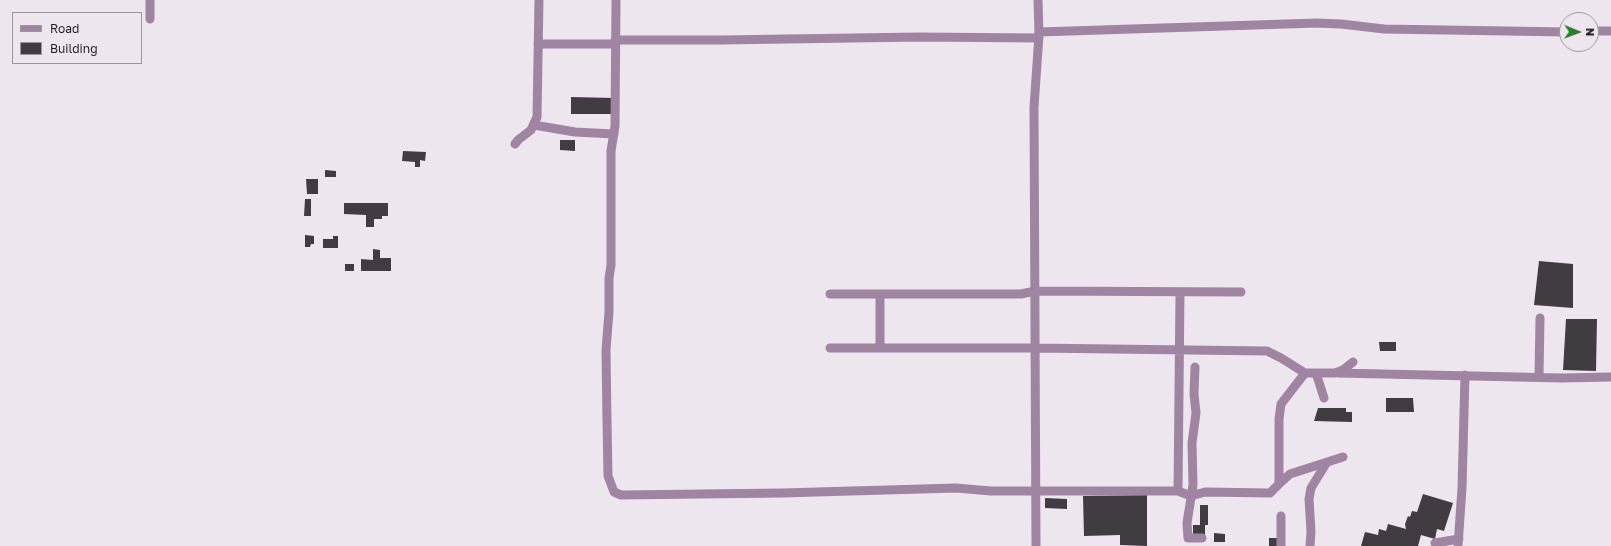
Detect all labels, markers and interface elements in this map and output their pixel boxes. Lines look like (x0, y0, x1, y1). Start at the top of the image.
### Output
legend (12, 12, 142, 64)
north arrow (1559, 12, 1599, 52)
text: Road (50, 21, 79, 36)
text: N (1584, 28, 1597, 37)
text: Building (50, 41, 98, 56)

